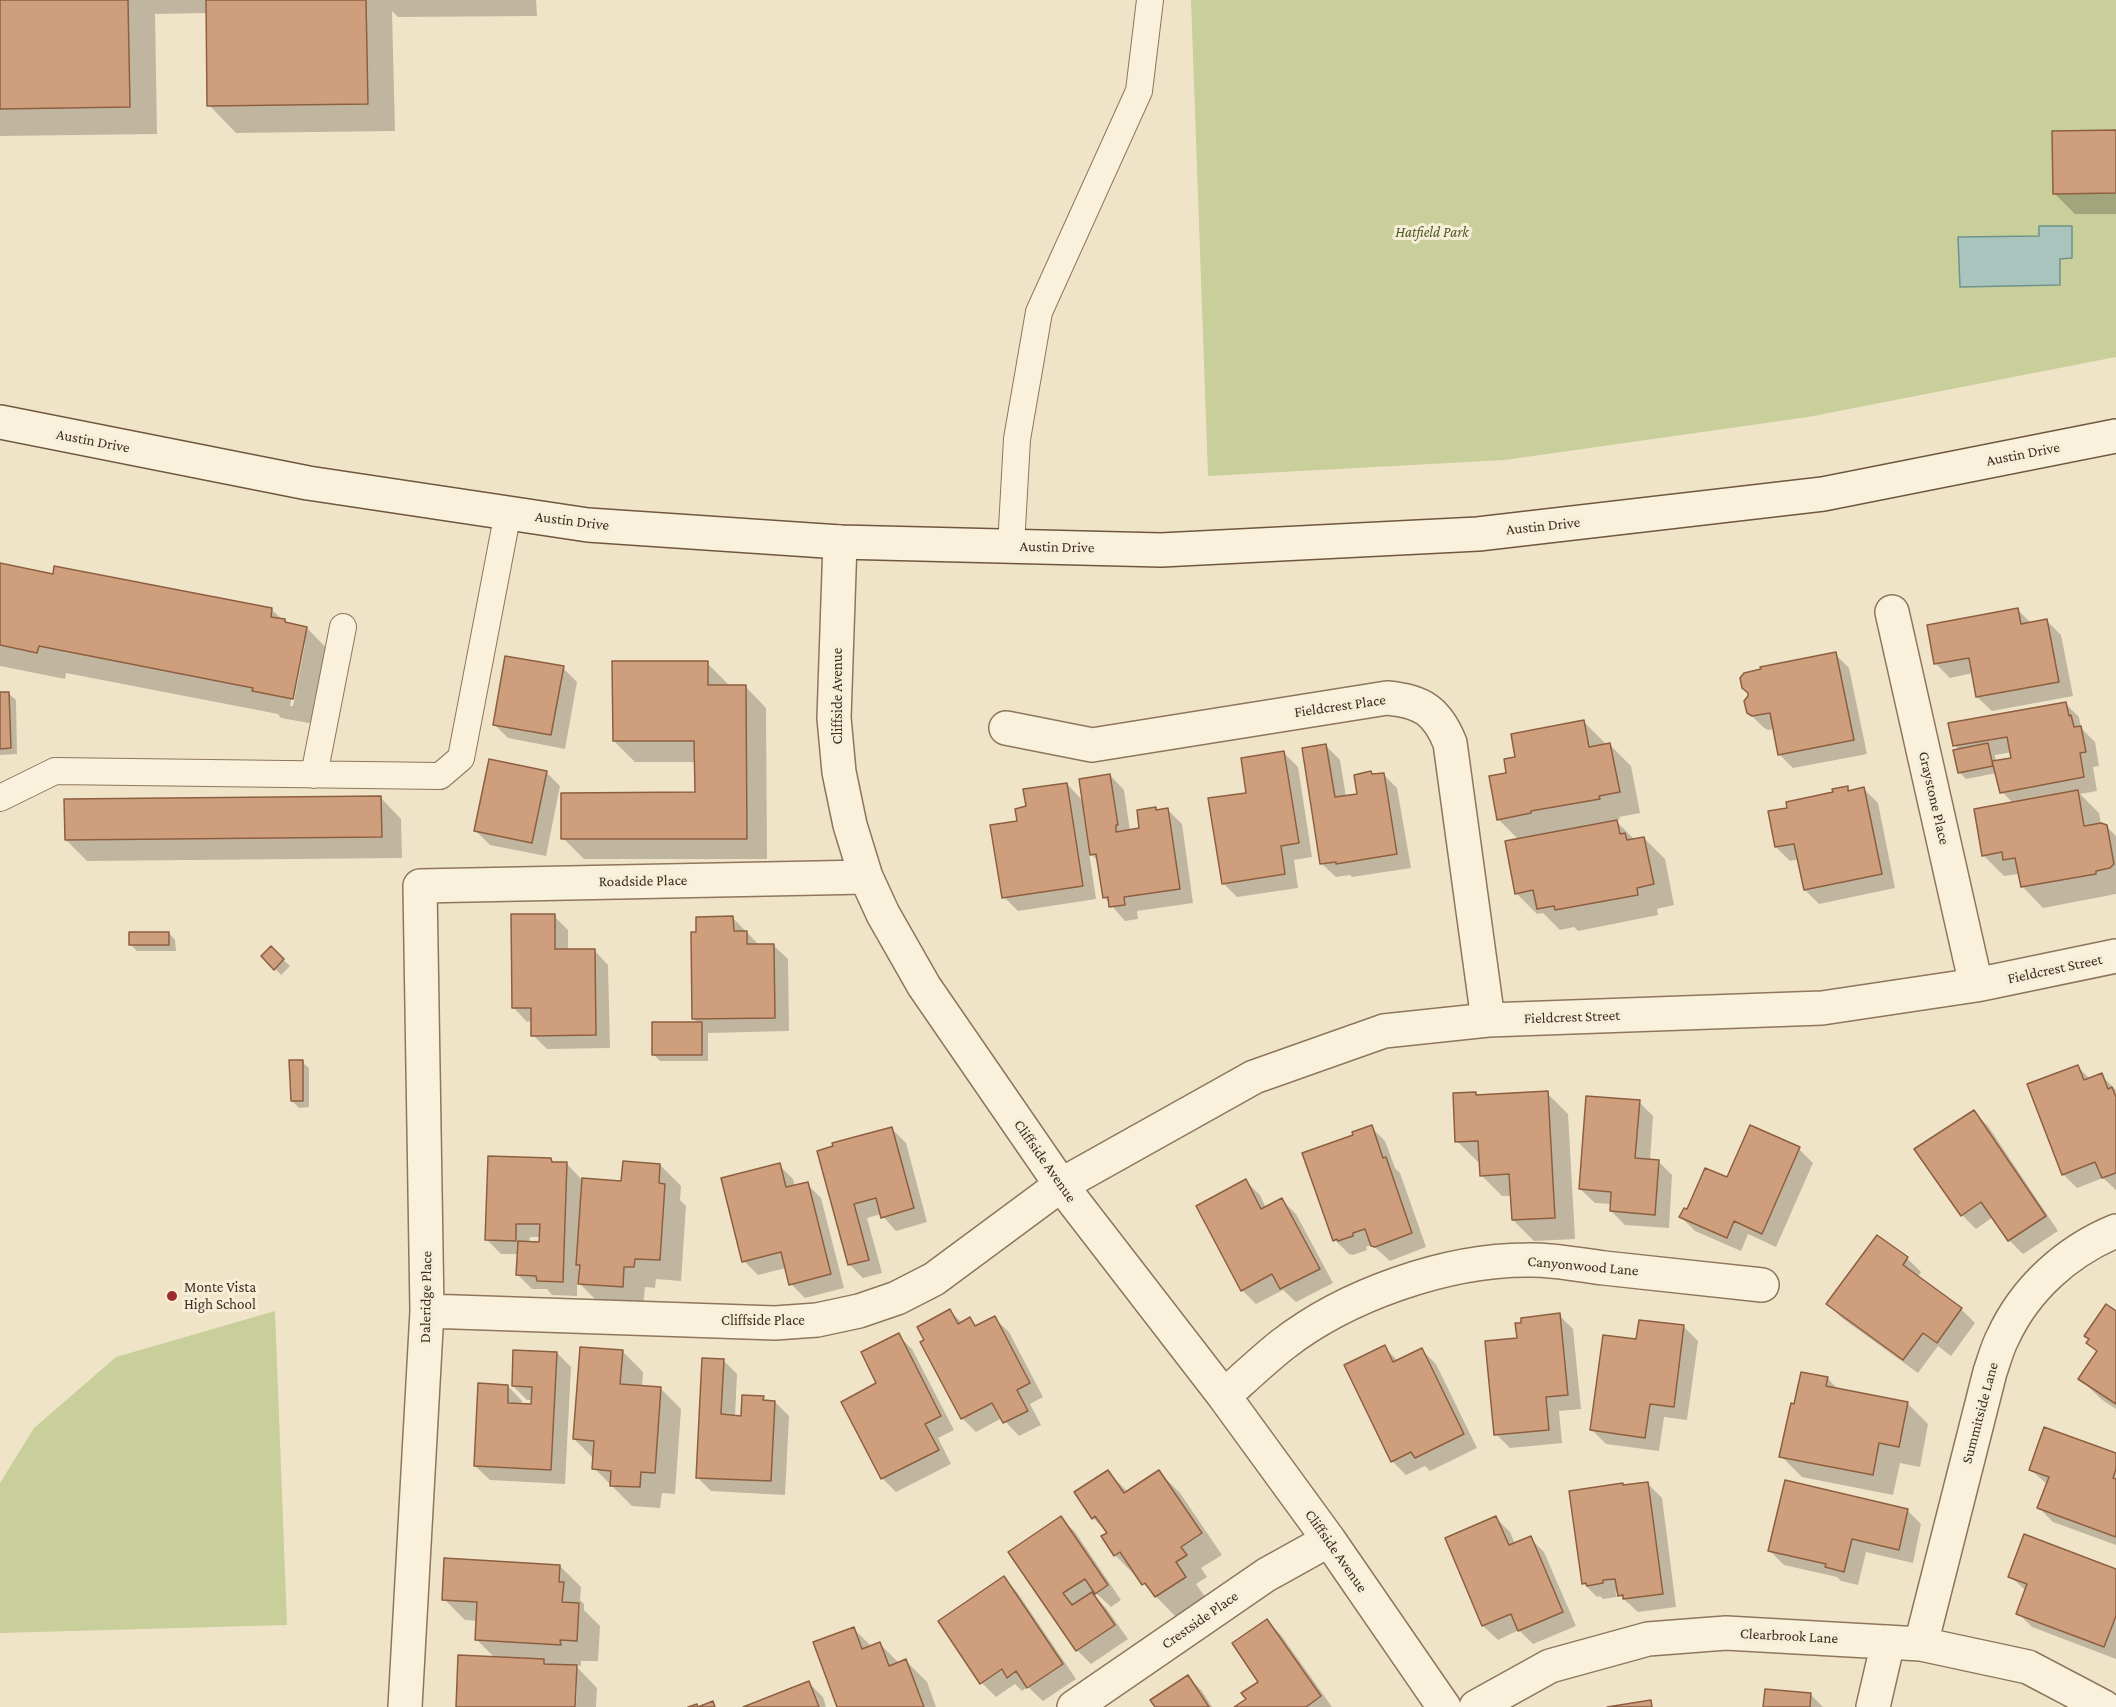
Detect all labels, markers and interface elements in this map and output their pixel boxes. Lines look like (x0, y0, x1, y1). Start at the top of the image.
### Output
park label: Hatfield Park (1395, 223, 1469, 241)
street label: Austin Drive (55, 425, 131, 457)
street label: Austin Drive (1985, 438, 2061, 470)
street label: Austin Drive (534, 508, 610, 534)
street label: Austin Drive (1505, 513, 1581, 539)
street label: Austin Drive (1020, 537, 1094, 557)
street label: Cliffside Avenue (828, 648, 846, 744)
street label: Fieldcrest Place (1293, 691, 1387, 721)
street label: Graystone Place (1915, 750, 1953, 846)
street label: Roadside Place (599, 871, 687, 891)
street label: Fieldcrest Street (2006, 950, 2104, 988)
street label: Fieldcrest Street (1524, 1006, 1620, 1028)
street label: Cliffside Avenue (1010, 1116, 1080, 1206)
street label: Daleridge Place (416, 1251, 436, 1343)
street label: Canyonwood Lane (1527, 1252, 1639, 1280)
place label: Monte Vista High School (184, 1278, 256, 1313)
marker: Monte Vista High School (165, 1289, 179, 1303)
street label: Cliffside Place (721, 1311, 805, 1329)
street label: Summitside Lane (1958, 1360, 2002, 1466)
street label: Cliffside Avenue (1301, 1506, 1371, 1596)
street label: Crestside Place (1158, 1587, 1242, 1653)
street label: Clearbrook Lane (1739, 1624, 1839, 1648)

